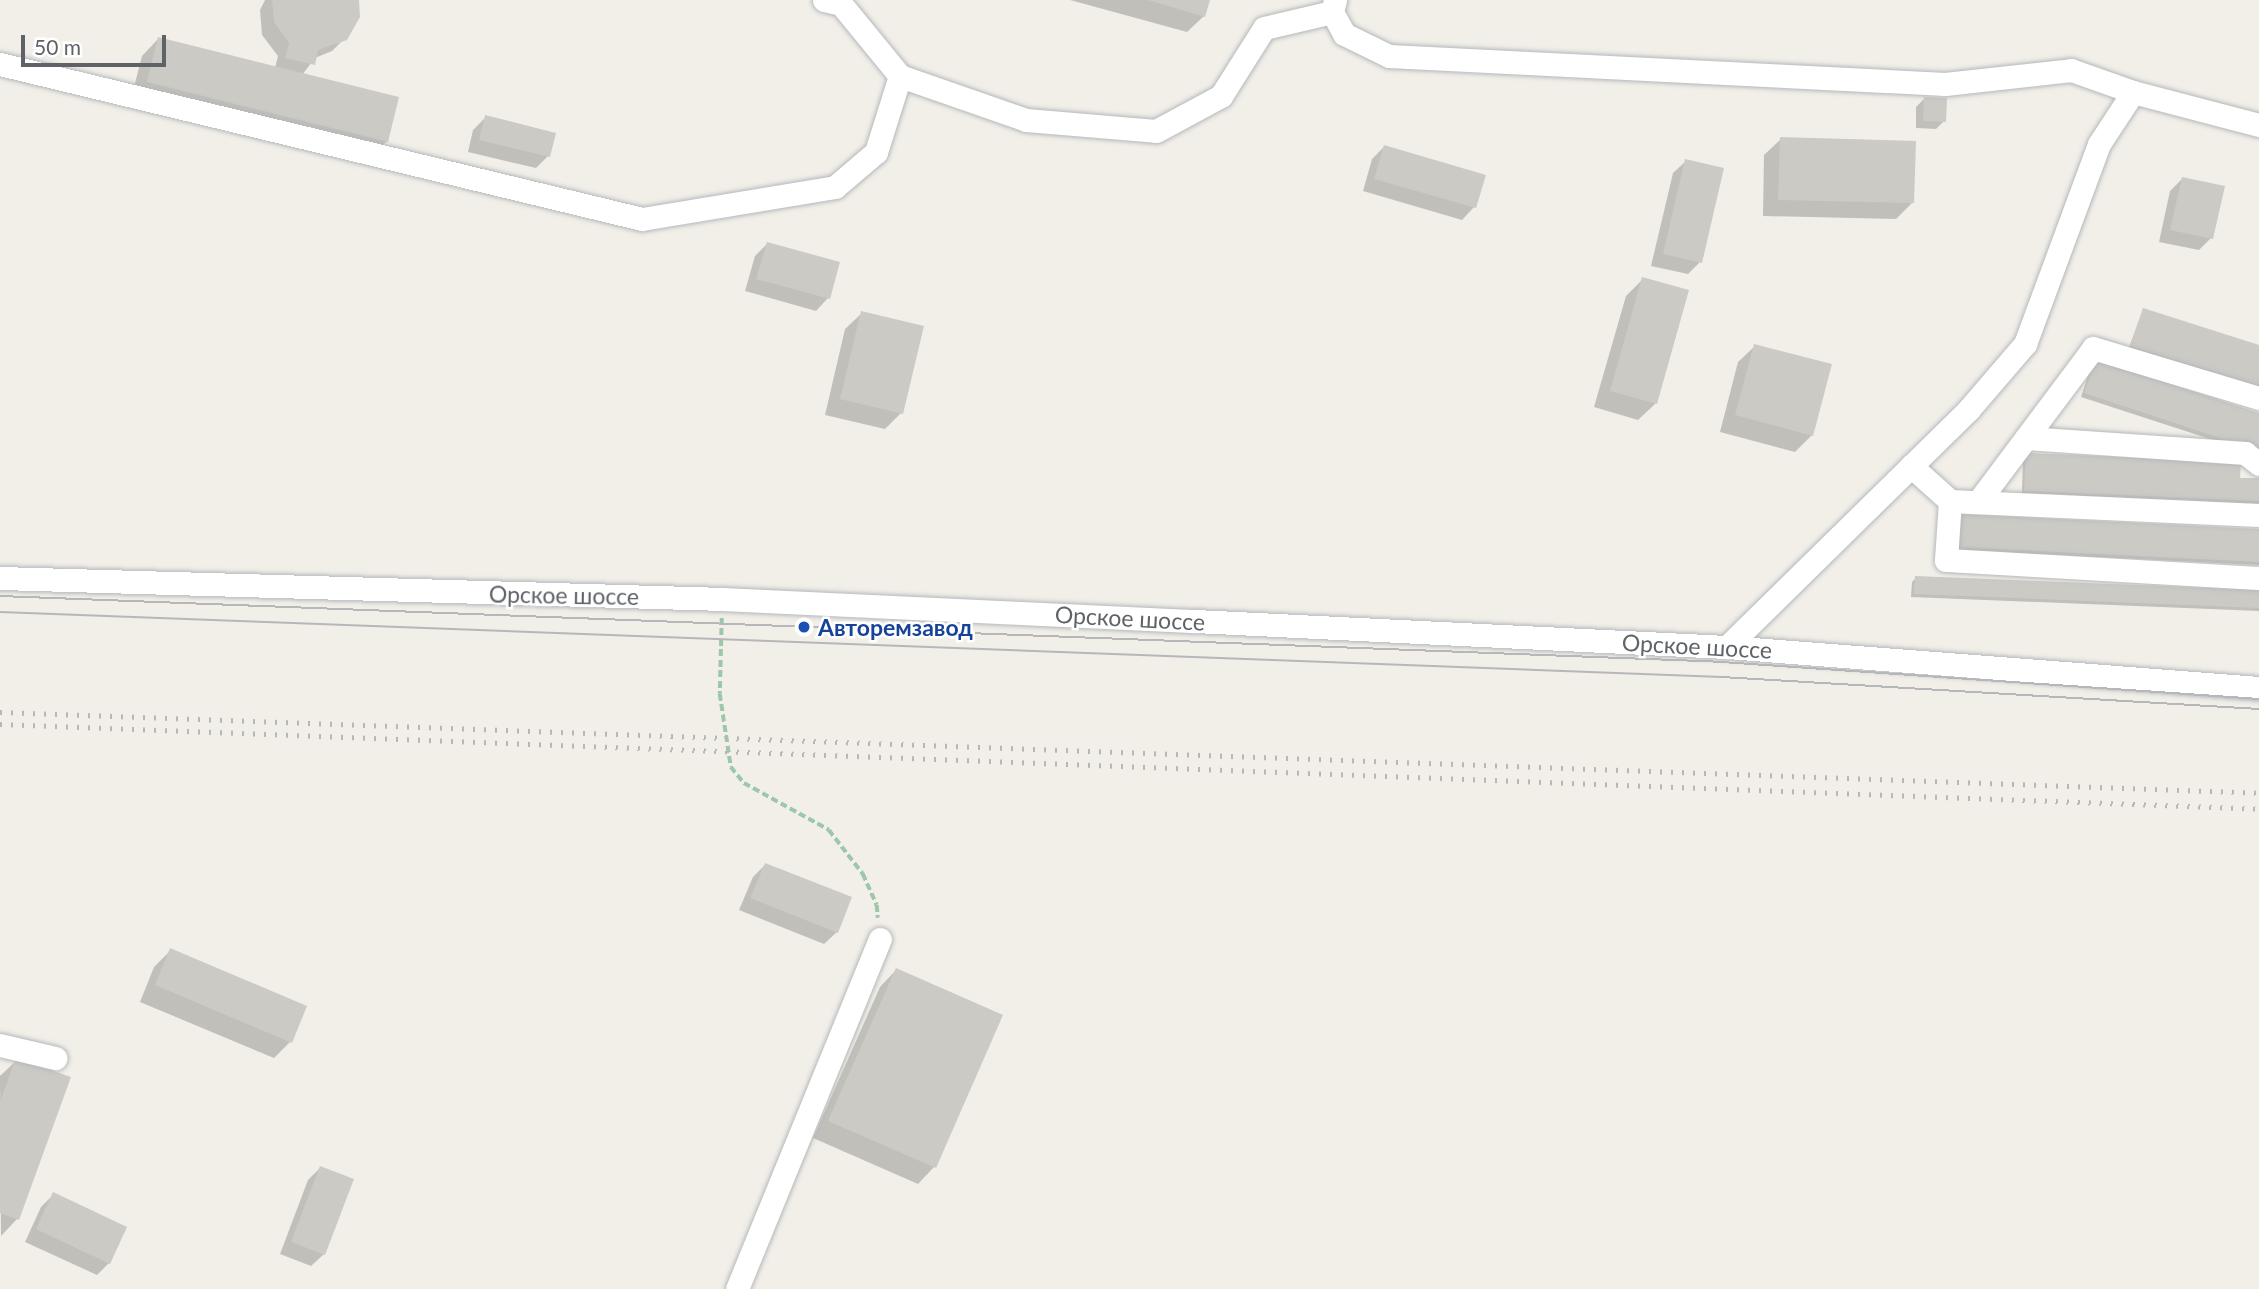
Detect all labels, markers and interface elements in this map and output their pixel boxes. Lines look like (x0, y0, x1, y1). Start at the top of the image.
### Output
scale bar (24, 21, 170, 65)
text: 50 m (34, 34, 81, 59)
street label: Орское шоссе (489, 580, 639, 610)
street label: Орское шоссе (1054, 600, 1206, 636)
place label: Авторемзавод (818, 613, 973, 641)
marker: Авторемзавод (796, 619, 812, 635)
street label: Орское шоссе (1621, 628, 1773, 664)

